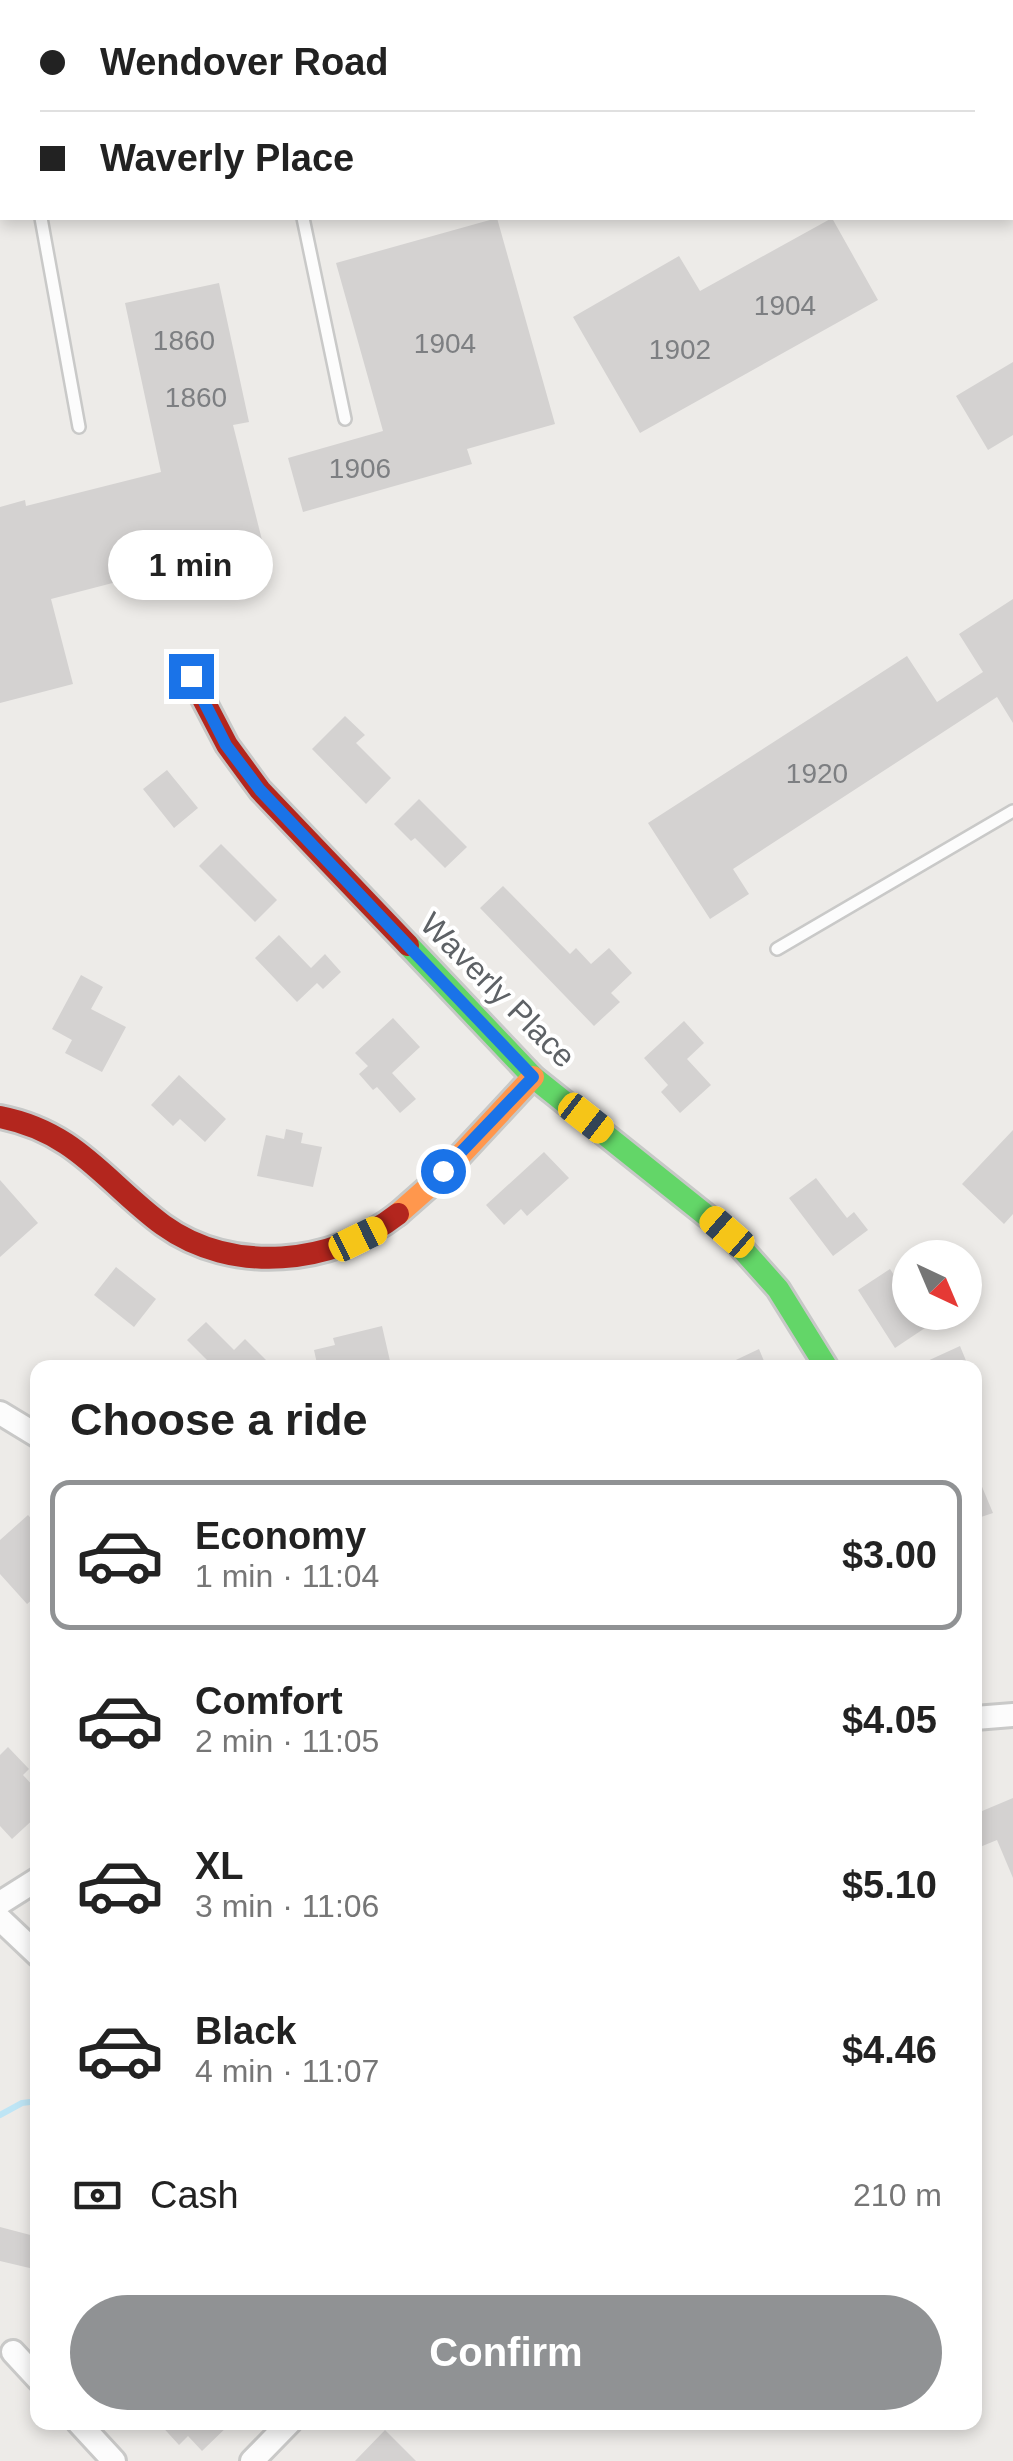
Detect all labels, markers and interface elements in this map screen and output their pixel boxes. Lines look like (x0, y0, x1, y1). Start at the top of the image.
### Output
text: Wendover Road (100, 41, 389, 83)
text: Waverly Place (100, 137, 354, 179)
house number: 1904 (754, 290, 816, 321)
house number: 1860 (153, 325, 215, 356)
house number: 1904 (414, 328, 476, 359)
house number: 1902 (649, 334, 711, 365)
house number: 1860 (165, 382, 227, 413)
house number: 1906 (329, 453, 391, 484)
callout: 1 min (109, 531, 274, 601)
text: 1 min (149, 547, 232, 583)
route end (169, 654, 214, 699)
house number: 1920 (786, 758, 848, 789)
street label: Waverly Place (413, 905, 583, 1075)
car (553, 1088, 619, 1148)
route start (421, 1149, 466, 1194)
car (695, 1201, 759, 1263)
car (324, 1212, 392, 1266)
north arrow (892, 1240, 982, 1330)
map controls (892, 1240, 982, 1330)
text: Choose a ride (70, 1394, 368, 1445)
icon: car (75, 1510, 165, 1600)
text: Economy (195, 1515, 366, 1557)
text: $3.00 (842, 1534, 937, 1576)
text: 1 min · 11:04 (195, 1558, 379, 1594)
icon: car (75, 1675, 165, 1765)
text: Comfort (195, 1680, 343, 1722)
text: $4.05 (842, 1699, 937, 1741)
text: 2 min · 11:05 (195, 1723, 379, 1759)
icon: car (75, 1840, 165, 1930)
text: XL (195, 1845, 244, 1887)
text: $5.10 (842, 1864, 937, 1906)
text: 3 min · 11:06 (195, 1888, 379, 1924)
icon: car (75, 2005, 165, 2095)
text: Black (195, 2010, 296, 2052)
text: $4.46 (842, 2029, 937, 2071)
text: 4 min · 11:07 (195, 2053, 379, 2089)
icon: cash (70, 2168, 125, 2223)
text: Cash (150, 2174, 239, 2216)
text: 210 m (853, 2177, 942, 2213)
button: Confirm (70, 2295, 942, 2410)

